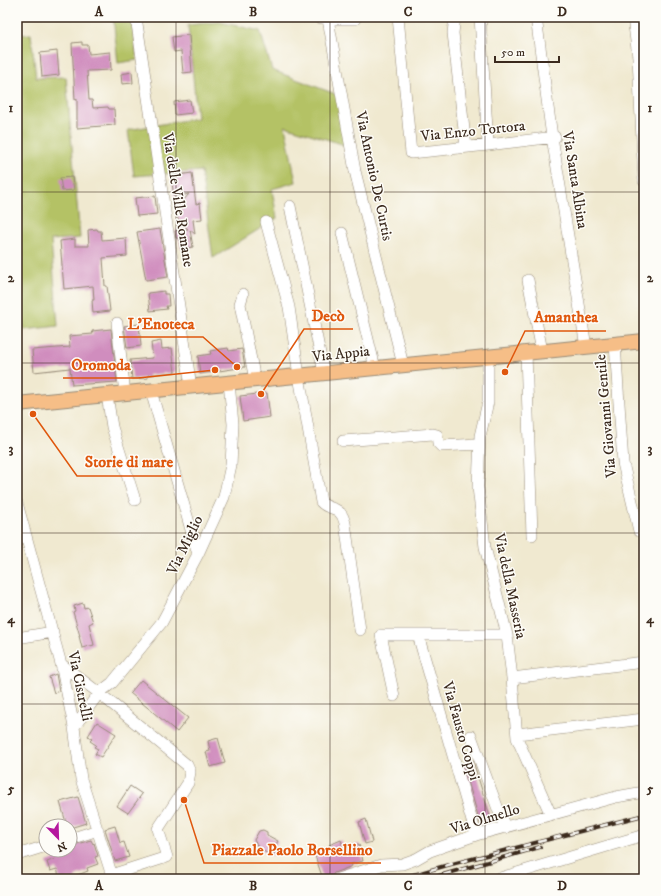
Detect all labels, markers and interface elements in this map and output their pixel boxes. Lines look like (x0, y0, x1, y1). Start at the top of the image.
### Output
text: A (94, 4, 104, 20)
text: B (249, 4, 257, 20)
text: C (404, 4, 413, 20)
text: D (557, 4, 567, 20)
scale bar (495, 38, 559, 64)
text: 50 m (501, 45, 525, 60)
text: 1 (9, 100, 14, 116)
text: 1 (648, 100, 653, 116)
street label: Via Antonio De Curtis (351, 109, 397, 242)
street label: Via Enzo Tortora (419, 116, 527, 146)
street label: Via Santa Albina (558, 129, 592, 231)
street label: Via delle Ville Romane (158, 131, 198, 268)
text: 2 (8, 270, 15, 286)
text: 2 (647, 270, 654, 286)
callout: Decò (304, 301, 353, 329)
callout: Amanthea (525, 303, 606, 331)
text: Decò (311, 306, 345, 326)
text: Amanthea (533, 307, 599, 327)
callout: L'Enoteca (119, 309, 203, 337)
text: L'Enoteca (127, 314, 196, 334)
street label: Via Appia (310, 341, 371, 367)
callout: Oromoda (63, 350, 138, 378)
street label: Via Giovanni Gentile (591, 353, 621, 480)
text: Oromoda (71, 355, 132, 375)
text: 3 (9, 441, 14, 457)
text: 3 (648, 441, 653, 457)
callout: Storie di mare (77, 448, 181, 476)
text: Storie di mare (85, 452, 174, 472)
street label: Via Miglio (162, 512, 207, 579)
street label: Via della Masseria (489, 531, 531, 641)
text: 4 (6, 611, 15, 628)
text: 4 (645, 611, 654, 628)
street label: Via Cistrelli (63, 648, 97, 723)
street label: Via Fausto Coppi (438, 679, 484, 783)
text: 5 (7, 781, 15, 797)
text: 5 (646, 781, 654, 797)
street label: Via Olmello (447, 799, 522, 839)
north arrow (38, 818, 78, 858)
callout: Piazzale Paolo Borsellino (204, 835, 381, 863)
text: N (55, 838, 68, 854)
text: Piazzale Paolo Borsellino (211, 840, 373, 860)
text: A (94, 878, 104, 894)
text: B (249, 878, 257, 894)
text: C (404, 878, 413, 894)
text: D (557, 878, 567, 894)

